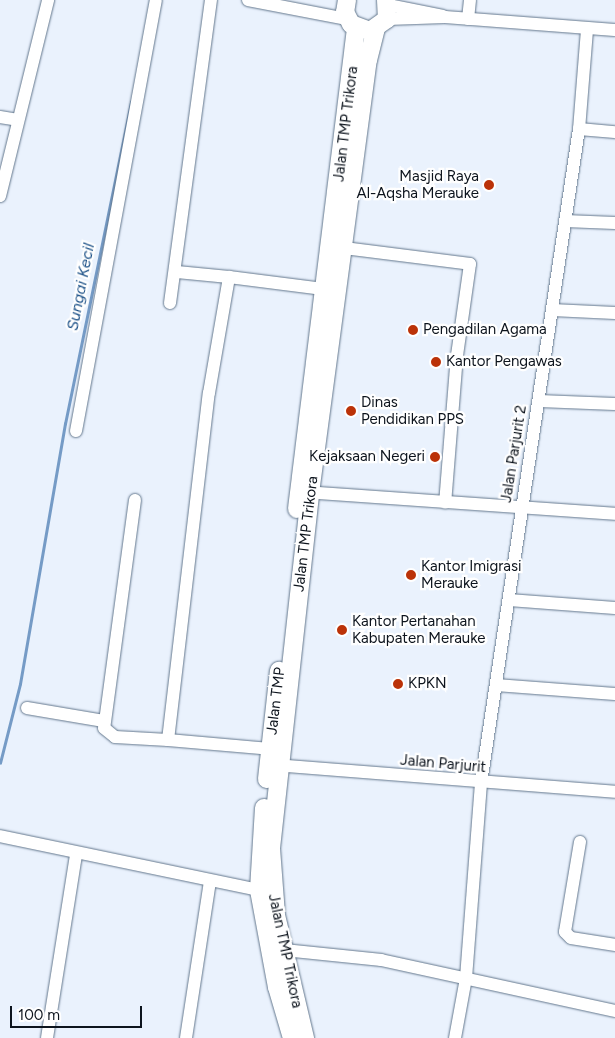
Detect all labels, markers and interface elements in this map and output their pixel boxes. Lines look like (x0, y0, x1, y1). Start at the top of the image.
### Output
street label: Jalan TMP Trikora (330, 65, 362, 183)
place label: Masjid Raya Al-Aqsha Merauke (357, 167, 479, 202)
marker: Masjid Raya Al-Aqsha Merauke (483, 179, 495, 191)
water label: Sungai Kecil (63, 242, 99, 332)
place label: Pengadilan Agama (423, 321, 547, 339)
marker: Pengadilan Agama (407, 324, 419, 336)
place label: Kantor Pengawas (446, 353, 562, 371)
marker: Kantor Pengawas (430, 356, 442, 368)
place label: Dinas Pendidikan PPS (361, 393, 464, 428)
street label: Jalan Parjurit 2 (497, 404, 531, 504)
marker: Dinas Pendidikan PPS (345, 405, 357, 417)
place label: Kejaksaan Negeri (309, 448, 425, 466)
marker: Kejaksaan Negeri (429, 451, 441, 463)
street label: Jalan TMP Trikora (290, 475, 322, 593)
place label: Kantor Imigrasi Merauke (421, 557, 521, 592)
marker: Kantor Imigrasi Merauke (405, 569, 417, 581)
place label: Kantor Pertanahan Kabupaten Merauke (352, 612, 486, 647)
marker: Kantor Pertanahan Kabupaten Merauke (336, 624, 348, 636)
street label: Jalan TMP (263, 666, 289, 736)
place label: KPKN (408, 675, 447, 693)
marker: KPKN (392, 678, 404, 690)
street label: Jalan Parjurit (399, 751, 487, 777)
street label: Jalan TMP Trikora (264, 892, 306, 1010)
scale bar (12, 996, 145, 1028)
text: 100 m (18, 1006, 60, 1024)

